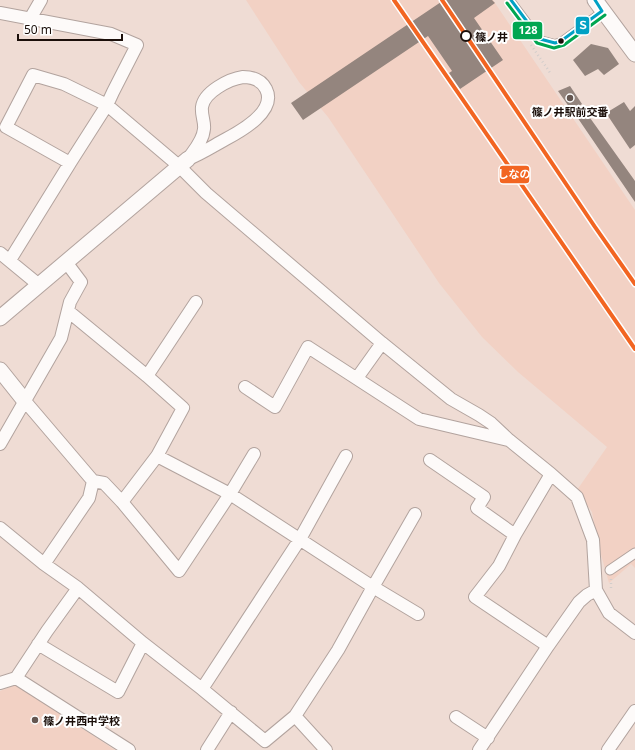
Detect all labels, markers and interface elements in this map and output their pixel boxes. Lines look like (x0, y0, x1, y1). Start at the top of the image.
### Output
scale bar (18, 16, 122, 42)
line badge: Ｓ (575, 16, 590, 35)
text: Ｓ (578, 17, 589, 32)
text: 50 m (24, 21, 52, 38)
line badge: 128 (512, 21, 543, 40)
text: 128 (519, 22, 537, 37)
place label: 篠ノ井 (475, 29, 508, 44)
marker: 篠ノ井 (460, 30, 472, 42)
unlabelled marker (556, 36, 566, 46)
marker: 篠ノ井駅前交番 (565, 93, 575, 103)
place label: 篠ノ井駅前交番 (532, 104, 609, 119)
line badge: しなの (499, 165, 530, 184)
text: しなの (498, 166, 531, 181)
place label: 篠ノ井西中学校 (43, 713, 120, 728)
marker: 篠ノ井西中学校 (30, 715, 40, 725)

